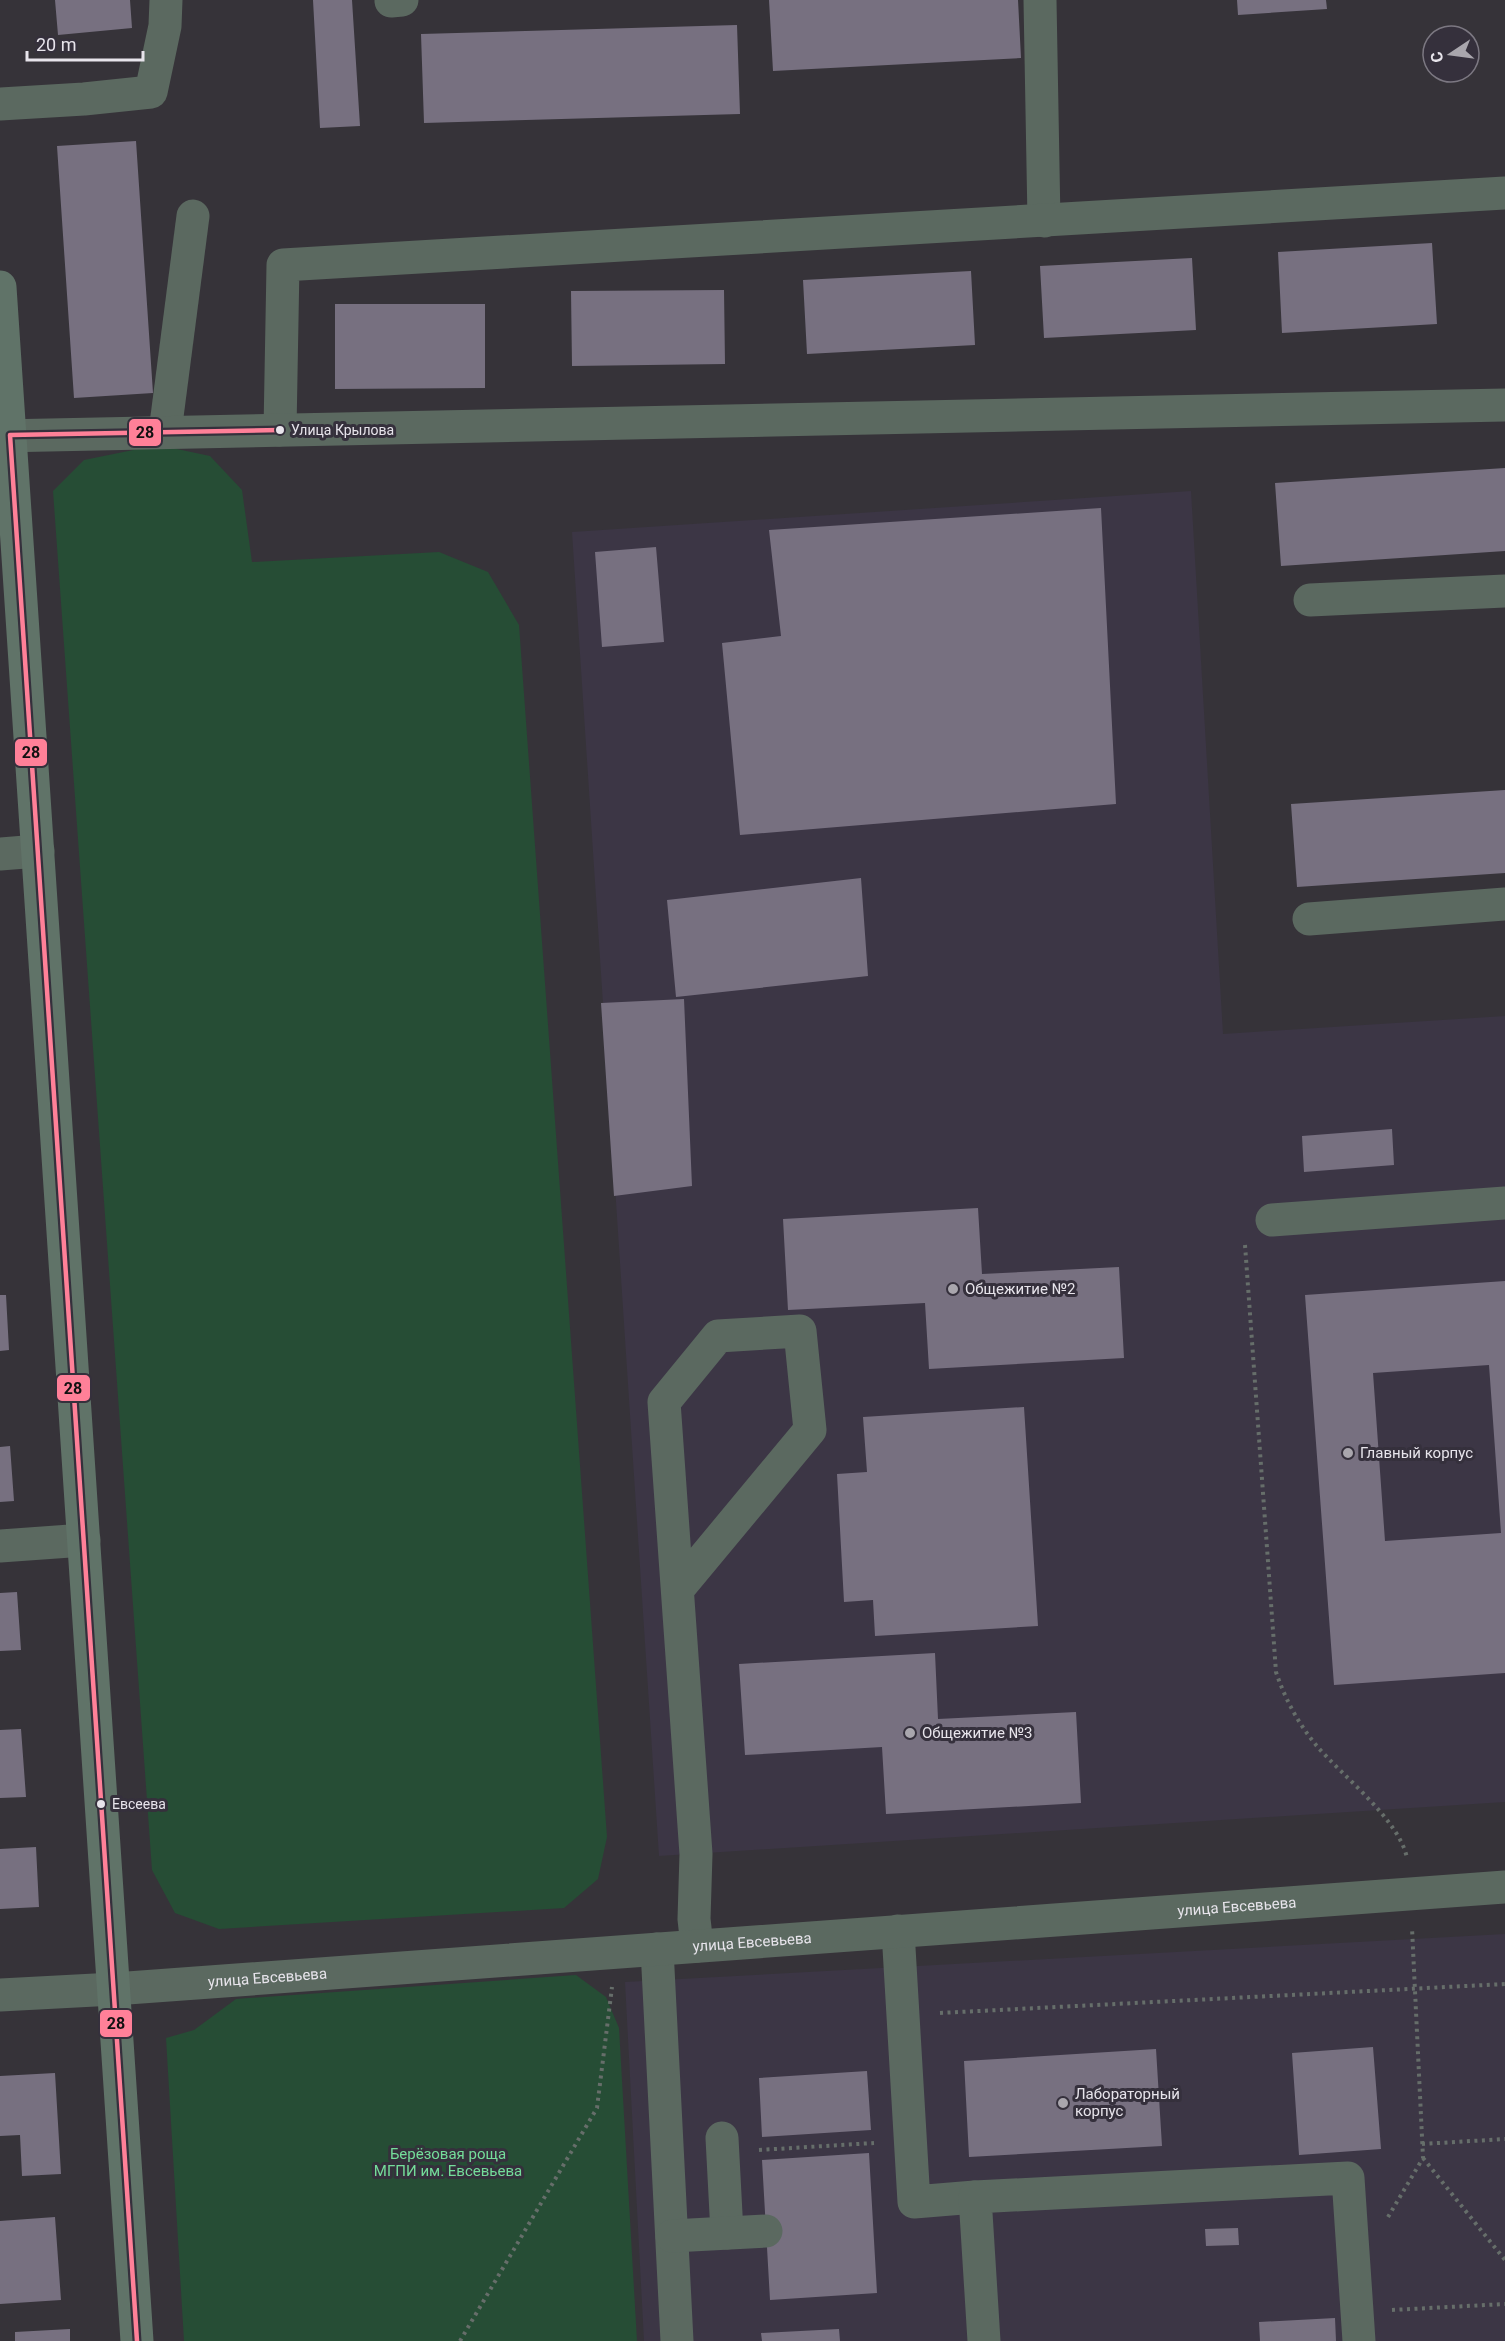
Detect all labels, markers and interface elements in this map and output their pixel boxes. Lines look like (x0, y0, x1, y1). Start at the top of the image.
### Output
scale bar (27, 24, 142, 62)
north arrow (1421, 24, 1481, 84)
text: 20 m (36, 34, 76, 55)
text: С (1426, 50, 1447, 64)
line badge: 28 (128, 418, 162, 447)
place label: Улица Крылова (291, 422, 394, 438)
text: 28 (136, 423, 154, 442)
marker: Улица Крылова (274, 424, 286, 436)
line badge: 28 (14, 738, 48, 767)
text: 28 (22, 743, 40, 762)
place label: Общежитие №2 (965, 1280, 1076, 1298)
marker: Общежитие №2 (946, 1282, 960, 1296)
line badge: 28 (56, 1374, 91, 1402)
text: 28 (64, 1379, 82, 1398)
place label: Главный корпус (1360, 1444, 1473, 1462)
marker: Главный корпус (1341, 1446, 1355, 1460)
place label: Общежитие №3 (922, 1724, 1033, 1742)
marker: Общежитие №3 (903, 1726, 917, 1740)
place label: Евсеева (112, 1796, 166, 1812)
marker: Евсеева (95, 1798, 107, 1810)
street label: улица Евсевьева (1177, 1893, 1297, 1920)
street label: улица Евсевьева (692, 1929, 812, 1956)
street label: улица Евсевьева (207, 1964, 328, 1991)
line badge: 28 (99, 2009, 133, 2038)
text: 28 (107, 2014, 125, 2033)
place label: Лабораторный корпус (1075, 2085, 1180, 2120)
marker: Лабораторный корпус (1056, 2096, 1070, 2110)
park label: Берёзовая роща МГПИ им. Евсевьева (374, 2145, 522, 2180)

